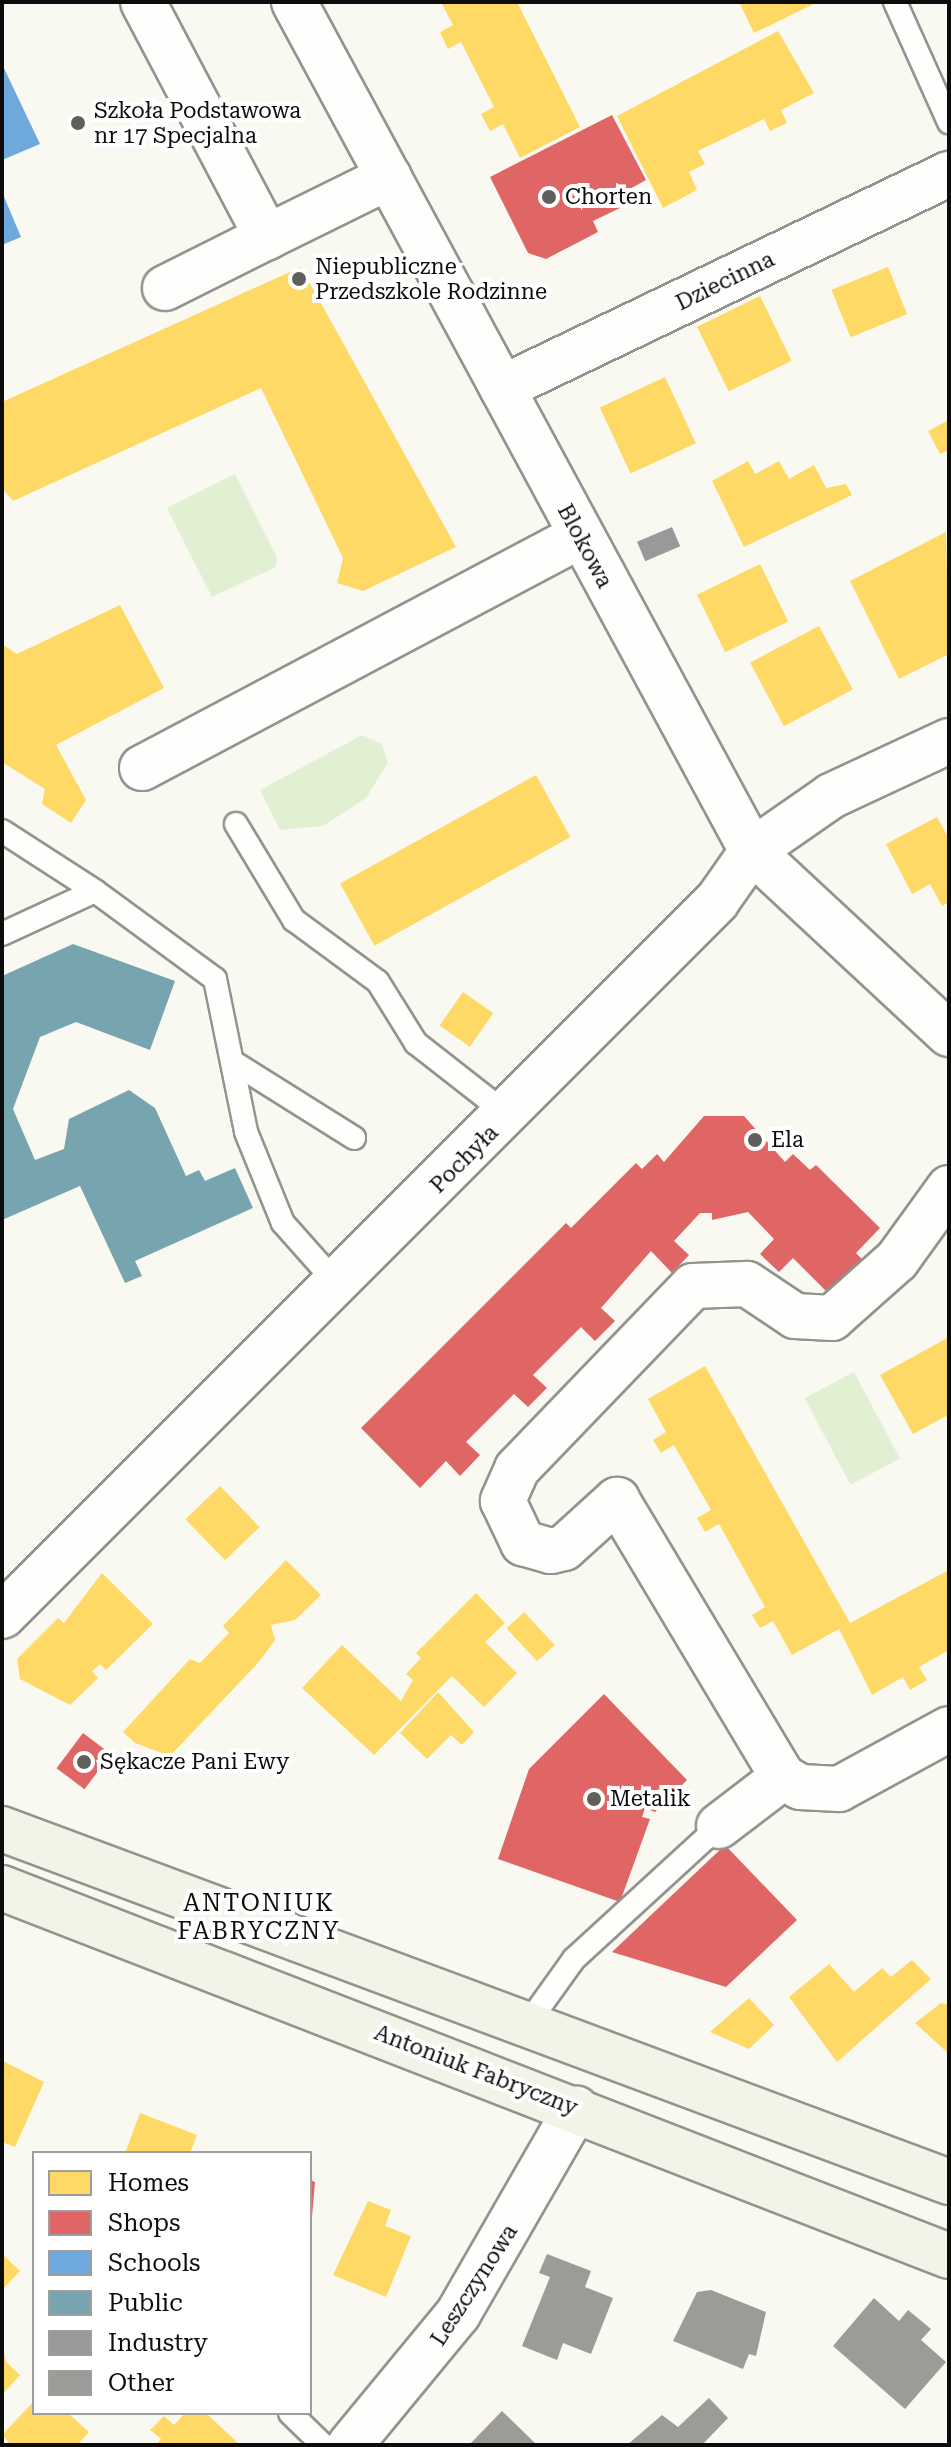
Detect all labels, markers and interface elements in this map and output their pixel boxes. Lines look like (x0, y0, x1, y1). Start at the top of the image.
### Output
place label: Szkoła Podstawowa nr 17 Specjalna (94, 97, 301, 148)
marker: Szkoła Podstawowa nr 17 Specjalna (69, 114, 87, 132)
place label: Chorten (565, 184, 652, 210)
marker: Chorten (540, 188, 558, 206)
street label: Dziecinna (672, 246, 778, 316)
place label: Niepubliczne Przedszkole Rodzinne (315, 253, 547, 304)
marker: Niepubliczne Przedszkole Rodzinne (290, 270, 308, 288)
street label: Blokowa (552, 500, 618, 592)
street label: Pochyła (424, 1119, 504, 1199)
place label: Ela (771, 1127, 804, 1153)
marker: Ela (746, 1131, 764, 1149)
place label: Sękacze Pani Ewy (100, 1749, 289, 1775)
marker: Sękacze Pani Ewy (75, 1753, 93, 1771)
place label: Metalik (610, 1786, 691, 1812)
marker: Metalik (585, 1790, 603, 1808)
district label: ANTONIUK FABRYCZNY (177, 1890, 341, 1946)
street label: Antoniuk Fabryczny (371, 2019, 581, 2121)
legend (32, 2151, 312, 2415)
text: Homes (108, 2169, 189, 2197)
text: Shops (108, 2209, 180, 2237)
street label: Leszczynowa (425, 2219, 523, 2351)
text: Schools (108, 2249, 201, 2277)
text: Public (108, 2289, 183, 2317)
text: Industry (108, 2329, 208, 2357)
text: Other (108, 2369, 175, 2397)

